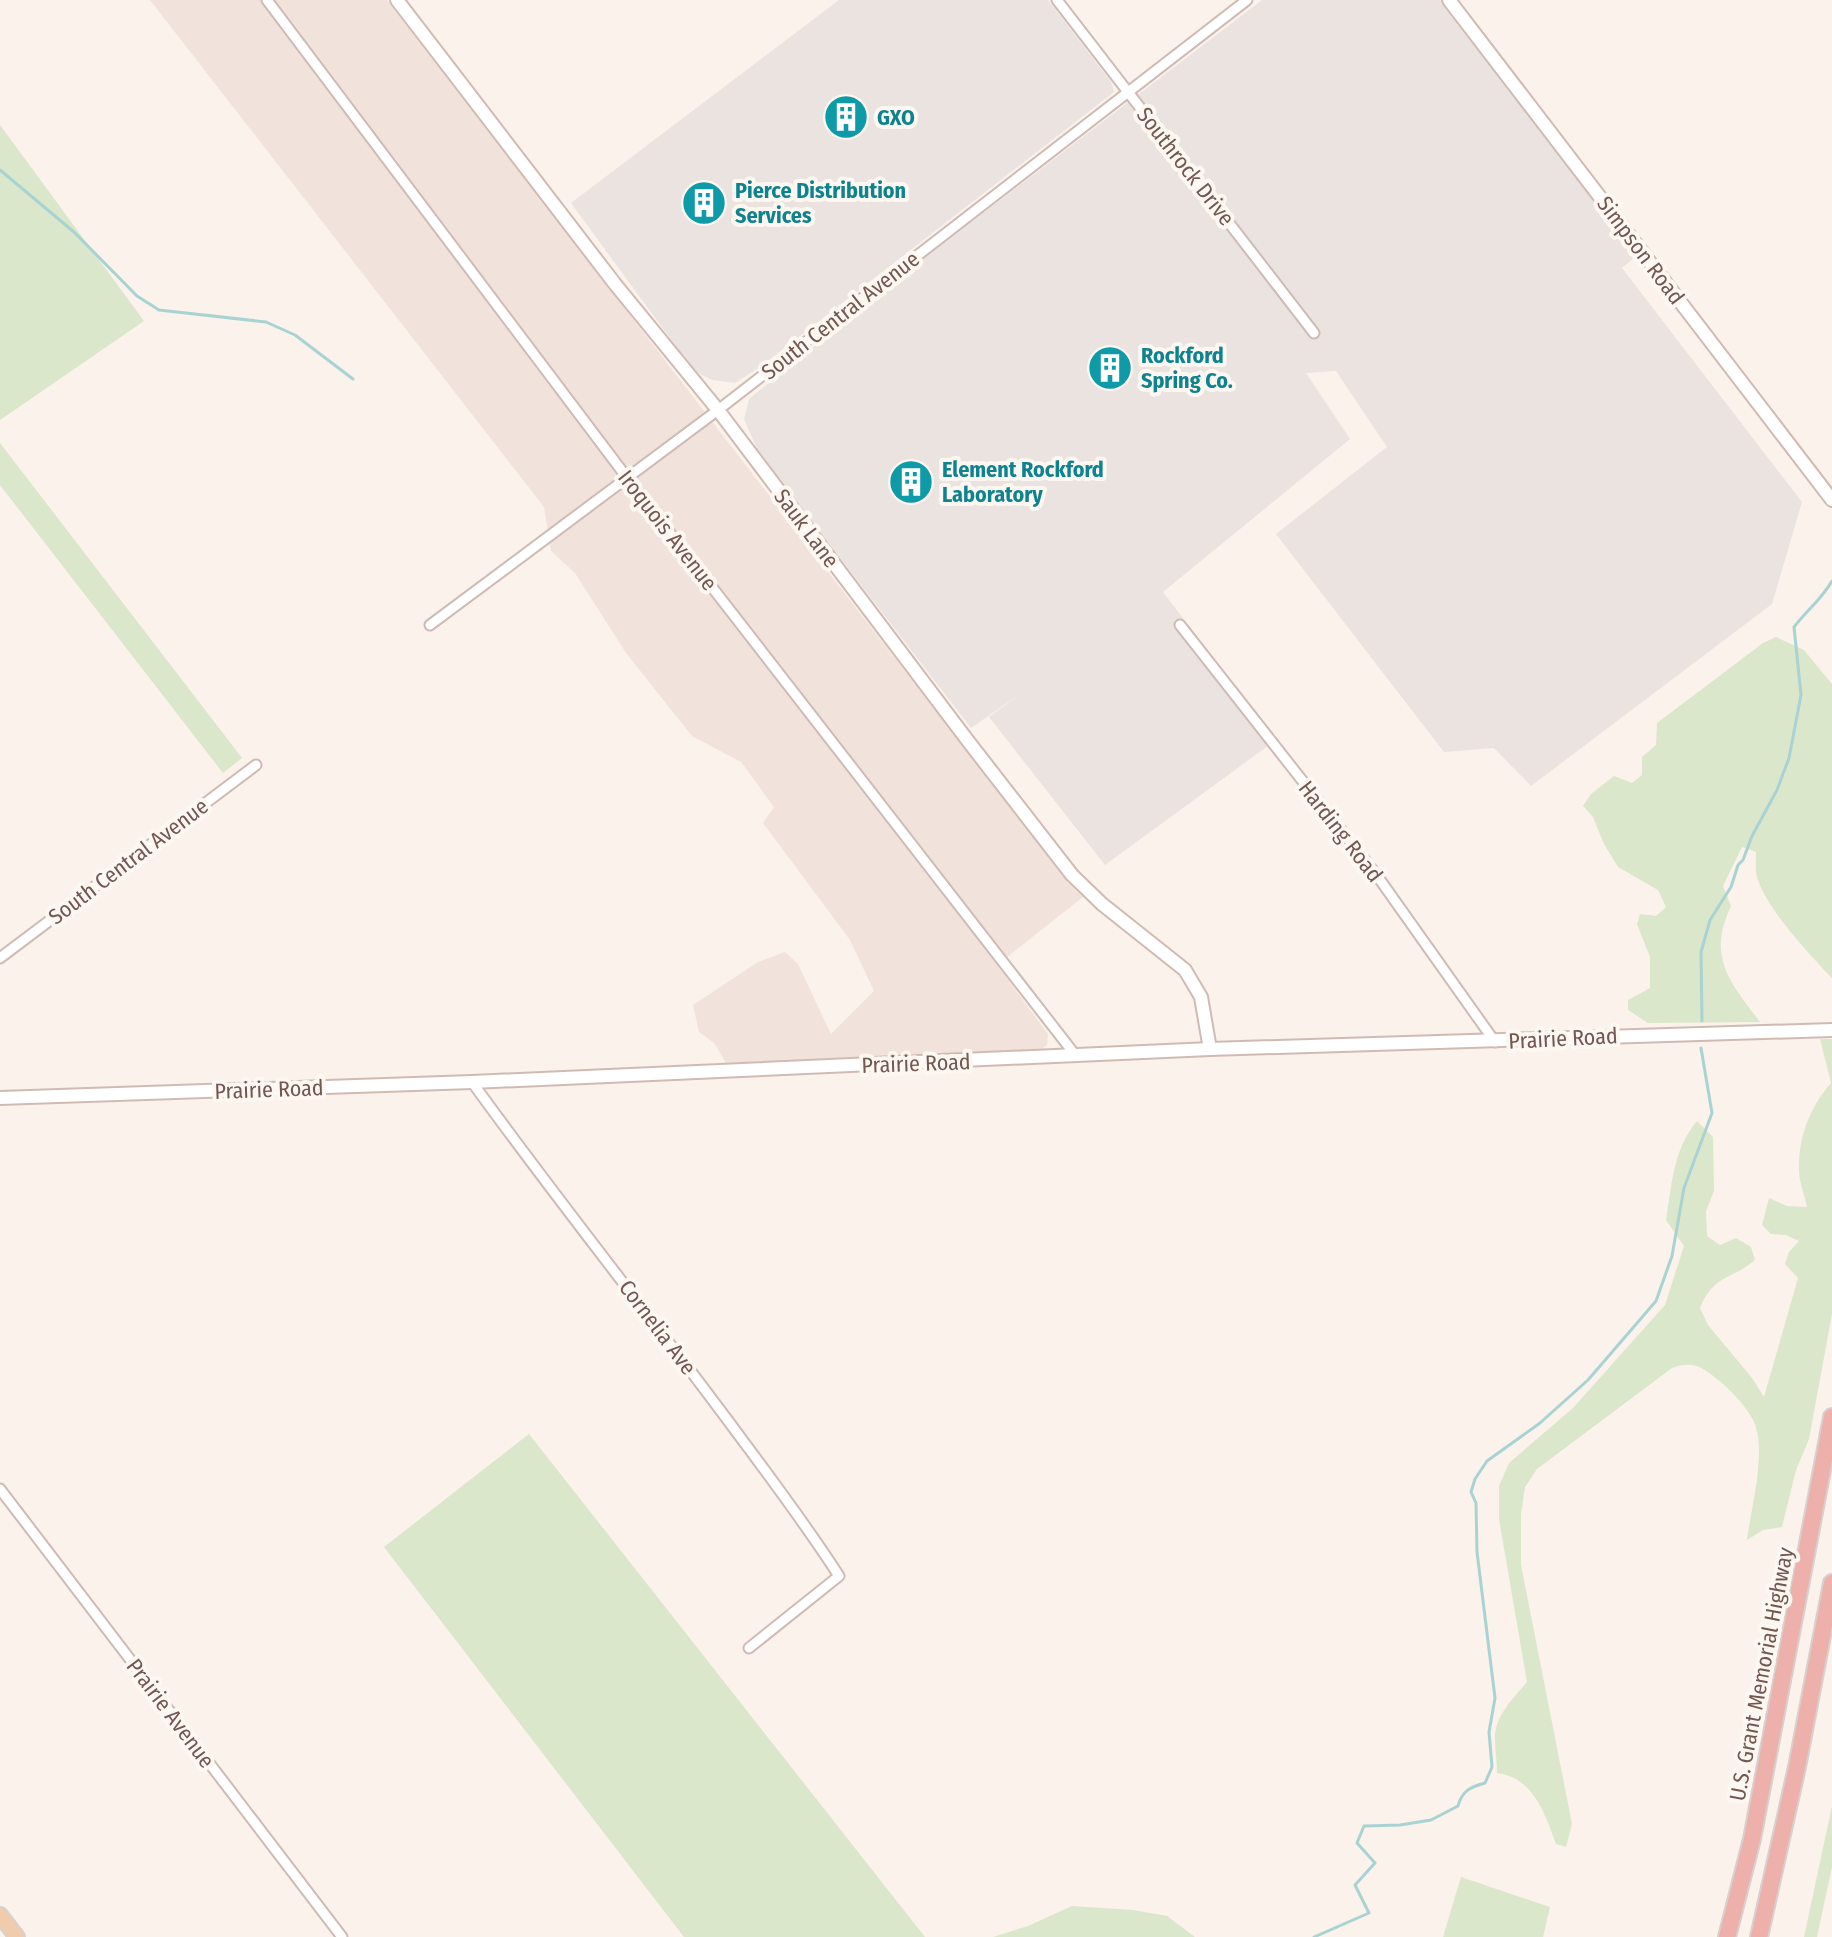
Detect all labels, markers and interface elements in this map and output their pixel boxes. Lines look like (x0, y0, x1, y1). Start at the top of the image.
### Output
building icon: GXO (822, 93, 870, 141)
street label: Southrock Drive (1131, 102, 1240, 231)
place label: GXO (877, 104, 915, 131)
place label: Pierce Distribution Services (735, 177, 906, 229)
building icon: Pierce Distribution Services (680, 179, 728, 227)
street label: Simpson Road (1591, 191, 1690, 310)
street label: South Central Avenue (756, 245, 925, 385)
place label: Rockford Spring Co. (1141, 342, 1233, 394)
building icon: Rockford Spring Co. (1086, 344, 1134, 392)
place label: Element Rockford Laboratory (942, 456, 1104, 508)
building icon: Element Rockford Laboratory (887, 458, 935, 506)
street label: Iroquois Avenue (612, 465, 723, 596)
street label: Sauk Lane (768, 484, 845, 573)
street label: Harding Road (1293, 775, 1389, 887)
street label: South Central Avenue (43, 793, 213, 930)
street label: Prairie Road (1508, 1022, 1618, 1055)
street label: Prairie Road (861, 1048, 971, 1079)
street label: Prairie Road (214, 1074, 324, 1105)
street label: Cornelia Ave (613, 1274, 702, 1380)
street label: U.S. Grant Memorial Highway (1724, 1545, 1799, 1803)
street label: Prairie Avenue (121, 1653, 220, 1773)

